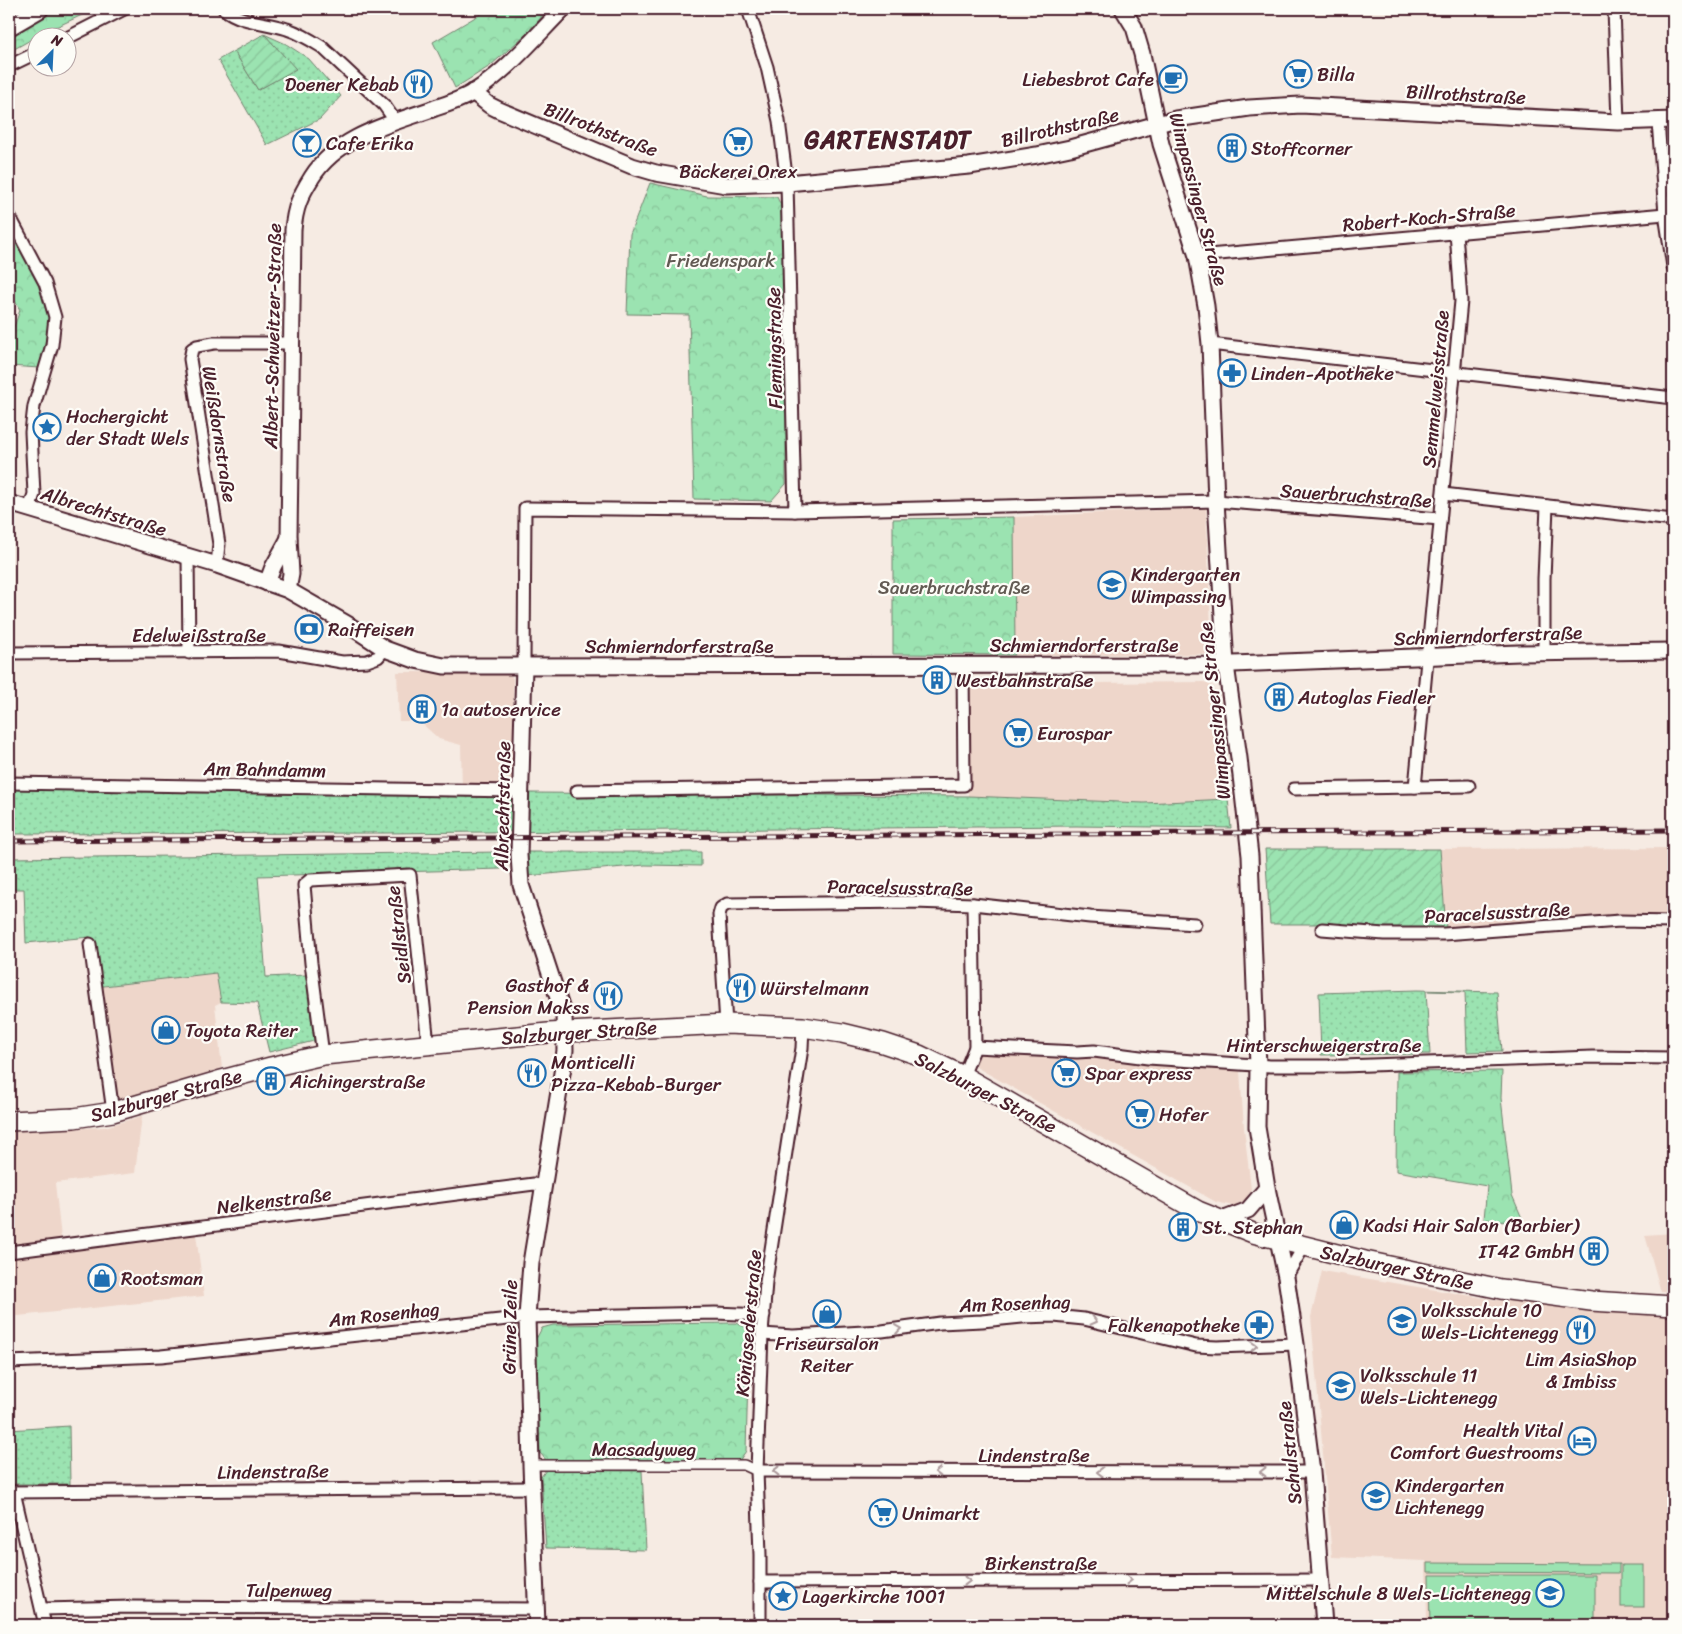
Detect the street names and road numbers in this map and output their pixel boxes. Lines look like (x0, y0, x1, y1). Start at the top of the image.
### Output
street label: Billrothstraße (1405, 75, 1527, 114)
street label: Billrothstraße (539, 93, 663, 166)
street label: Billrothstraße (998, 98, 1123, 157)
street label: Wimpassinger Straße (1160, 109, 1237, 289)
street label: Robert-Koch-Straße (1341, 193, 1517, 241)
street label: Albert-Schweitzer-Straße (254, 223, 291, 450)
street label: Flemingstraße (757, 287, 792, 409)
street label: Semmelweisstraße (1412, 309, 1459, 469)
street label: Weißdornstraße (192, 364, 247, 505)
street label: Sauerbruchstraße (1279, 474, 1433, 517)
street label: Albrechtstraße (36, 476, 171, 546)
street label: Schmierndorferstraße (1393, 616, 1583, 655)
street label: Edelweißstraße (132, 619, 266, 652)
street label: Wimpassinger Straße (1189, 621, 1240, 801)
street label: Schmierndorferstraße (990, 629, 1178, 662)
street label: Schmierndorferstraße (585, 630, 773, 663)
street label: Albrechtstraße (485, 741, 520, 872)
street label: Am Bahndamm (202, 752, 327, 787)
street label: Paracelsusstraße (827, 870, 973, 905)
street label: Seidlstraße (376, 884, 421, 986)
street label: Paracelsusstraße (1423, 892, 1571, 933)
street label: Salzburger Straße (500, 1011, 658, 1054)
street label: Hinterschweigerstraße (1227, 1029, 1422, 1062)
street label: Salzburger Straße (909, 1042, 1063, 1143)
street label: Salzburger Straße (87, 1059, 246, 1132)
street label: Nelkenstraße (215, 1177, 334, 1224)
street label: Salzburger Straße (1317, 1235, 1477, 1300)
street label: Königsederstraße (726, 1248, 771, 1398)
street label: Grüne Zeile (492, 1279, 527, 1375)
street label: Am Rosenhag (958, 1285, 1072, 1322)
street label: Am Rosenhag (326, 1292, 441, 1337)
street label: Schulstraße (1268, 1400, 1311, 1506)
street label: Macsadyweg (592, 1433, 696, 1466)
street label: Lindenstraße (978, 1439, 1090, 1472)
street label: Lindenstraße (217, 1454, 329, 1489)
street label: Birkenstraße (985, 1547, 1097, 1580)
street label: Tulpenweg (246, 1574, 333, 1607)

